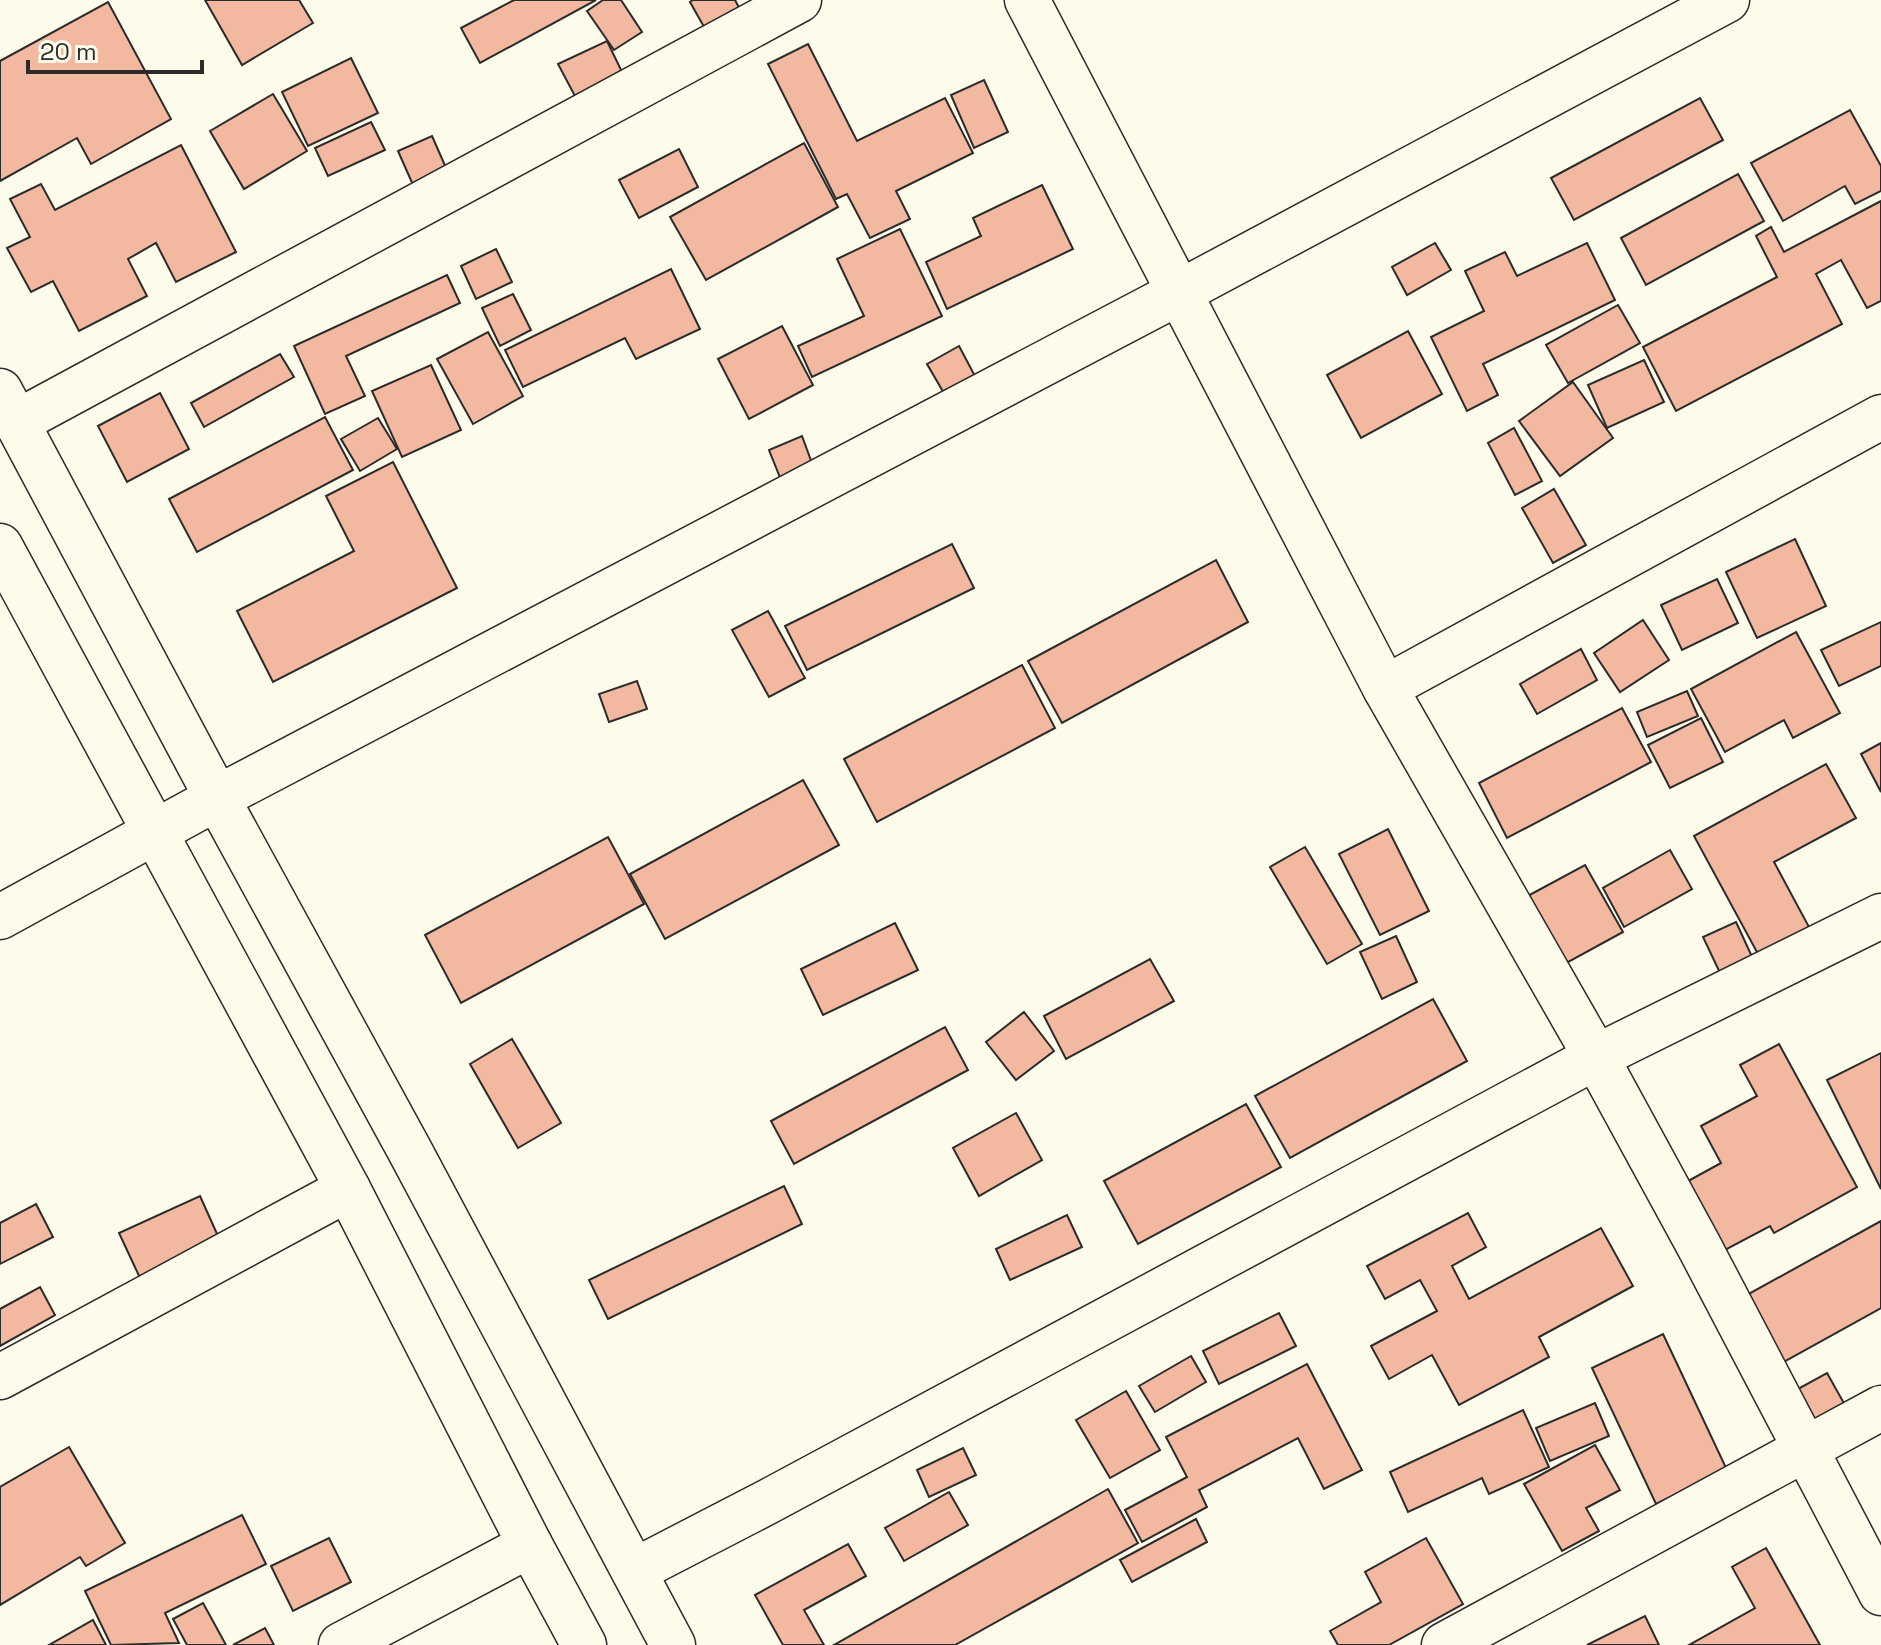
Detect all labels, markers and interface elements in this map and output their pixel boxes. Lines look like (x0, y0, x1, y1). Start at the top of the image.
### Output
scale bar (28, 24, 202, 74)
text: 20 m (40, 36, 97, 67)

